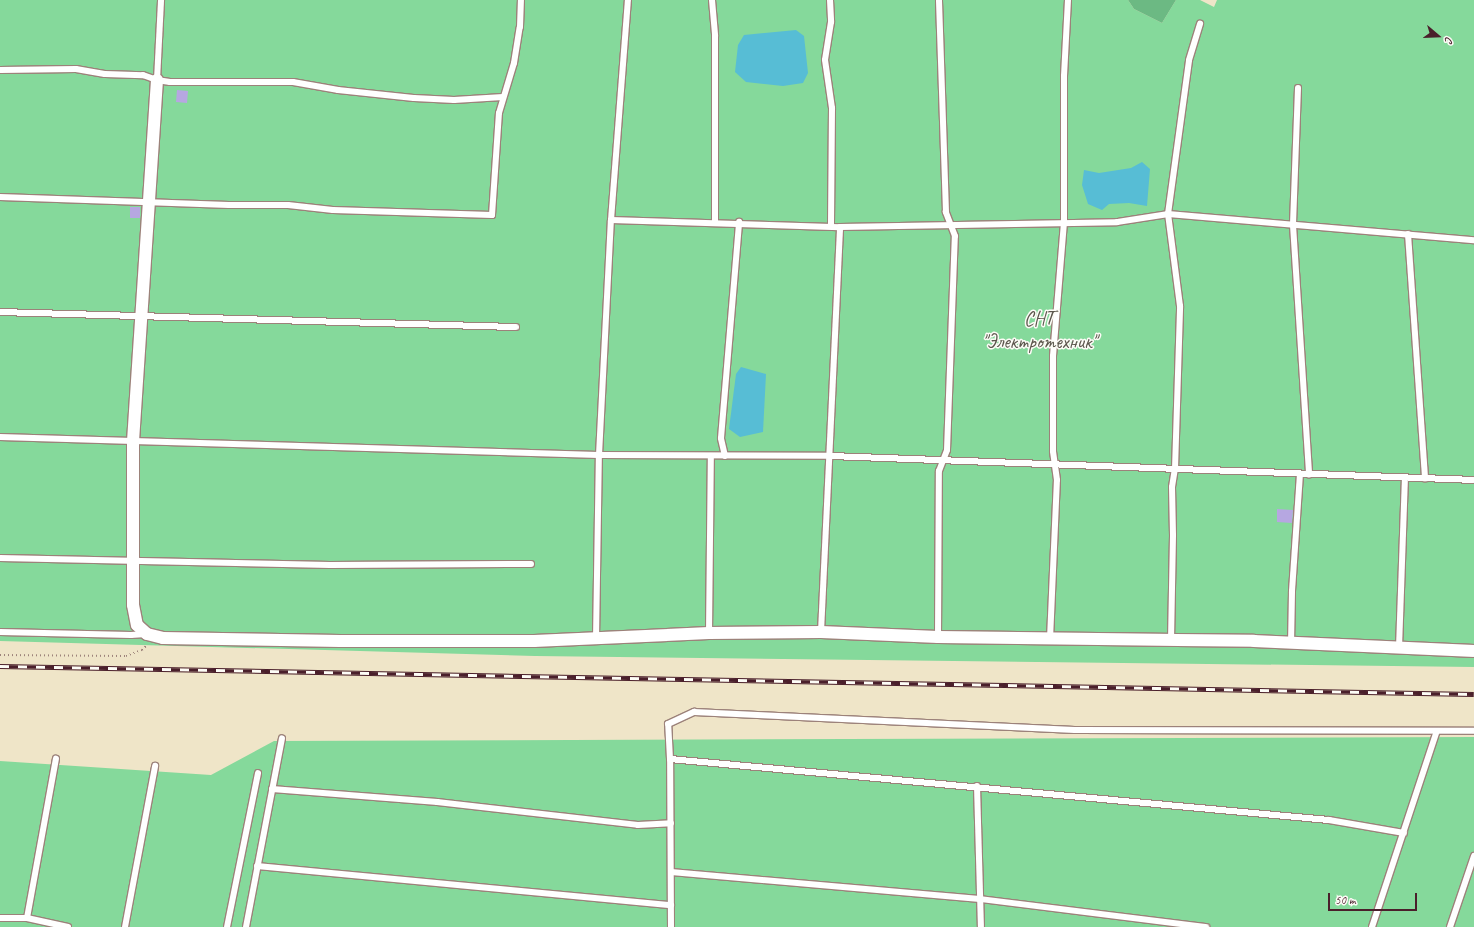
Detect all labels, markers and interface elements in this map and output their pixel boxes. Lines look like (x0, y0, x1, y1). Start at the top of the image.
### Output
north arrow (1418, 16, 1458, 56)
text: С (1442, 35, 1457, 45)
park label: СНТ "Электротехник" (982, 307, 1096, 354)
scale bar (1330, 885, 1419, 911)
text: 50 m (1335, 892, 1355, 908)

